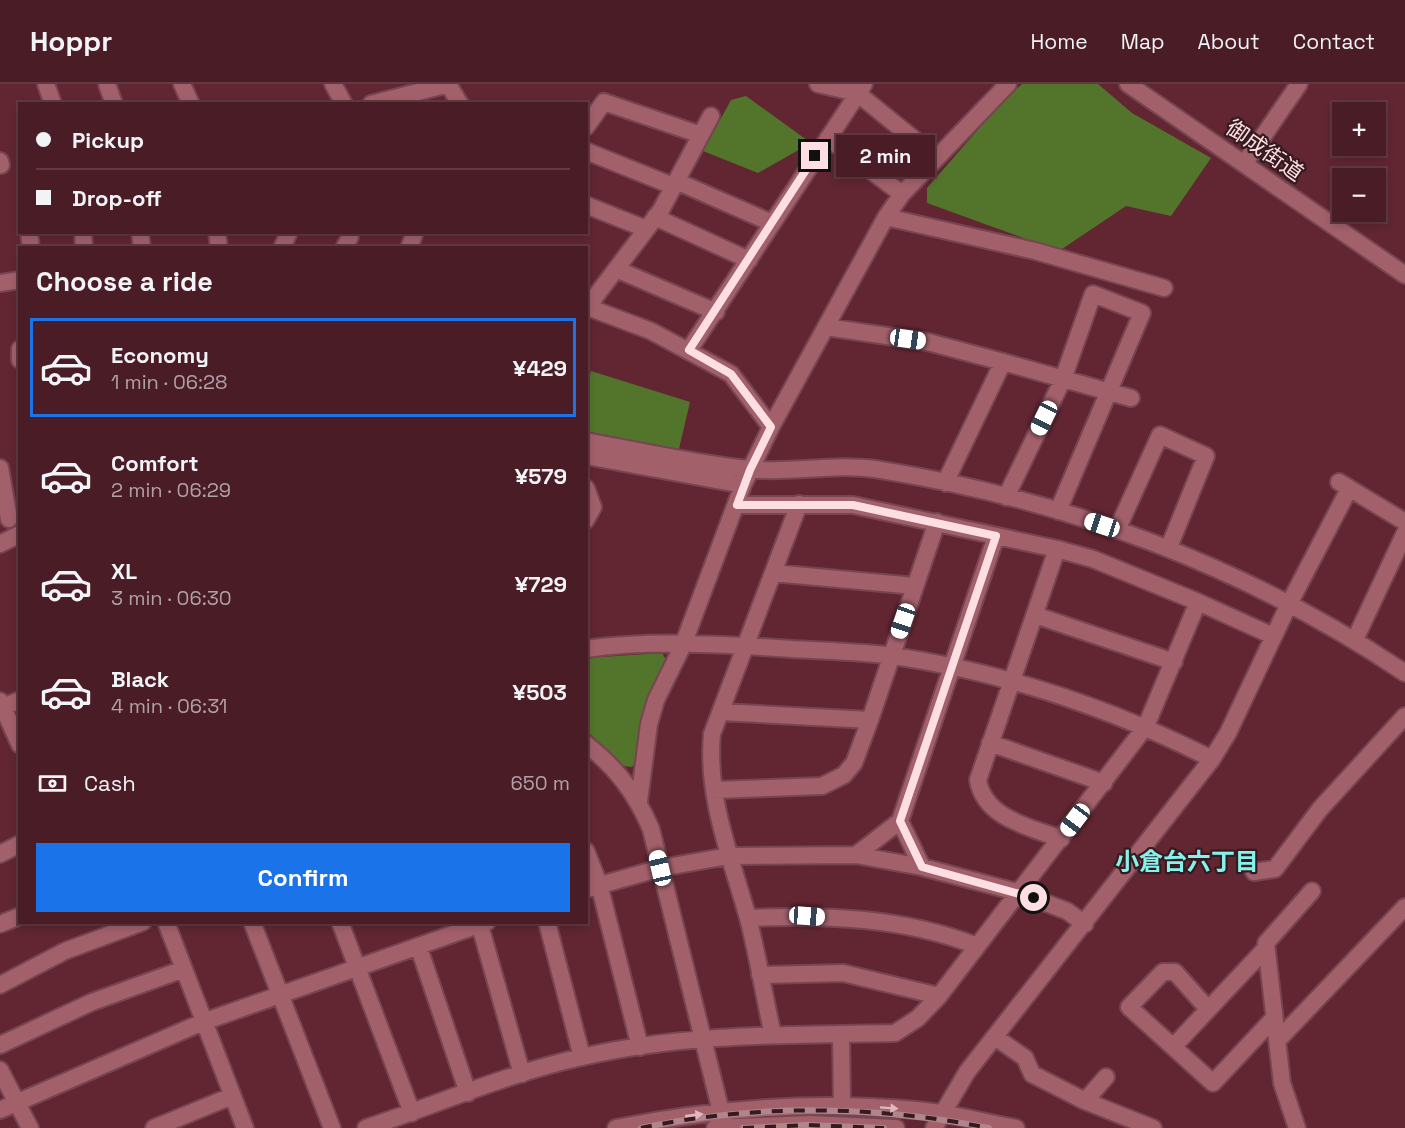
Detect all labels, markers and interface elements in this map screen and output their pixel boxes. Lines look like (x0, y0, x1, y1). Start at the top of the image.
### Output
text: Hoppr (30, 23, 112, 59)
text: Home (1030, 28, 1088, 55)
text: Map (1121, 28, 1165, 55)
text: About (1198, 28, 1260, 55)
text: Contact (1293, 28, 1375, 55)
map controls (1332, 102, 1386, 222)
button: + (1332, 102, 1386, 156)
street label: 御成街道 (1221, 113, 1309, 187)
text: Pickup (72, 126, 144, 154)
callout: 2 min (836, 135, 935, 177)
route end (801, 142, 828, 169)
text: 2 min (860, 143, 911, 169)
button: − (1332, 168, 1386, 222)
text: Drop-off (72, 184, 162, 212)
text: Choose a ride (36, 264, 213, 299)
car (889, 328, 927, 350)
icon: car (39, 341, 93, 395)
text: Economy (111, 341, 209, 369)
text: ¥429 (513, 354, 567, 382)
text: 1 min · 06:28 (111, 369, 228, 395)
car (1028, 398, 1060, 438)
icon: car (39, 449, 93, 503)
text: Comfort (111, 449, 199, 477)
text: ¥579 (515, 462, 567, 490)
text: 2 min · 06:29 (111, 477, 231, 503)
car (1082, 511, 1122, 539)
icon: car (39, 557, 93, 611)
text: XL (111, 557, 137, 585)
text: ¥729 (515, 570, 567, 598)
text: 3 min · 06:30 (111, 585, 232, 611)
car (889, 601, 917, 641)
icon: car (39, 665, 93, 719)
text: Black (111, 665, 169, 693)
text: ¥503 (513, 678, 567, 706)
text: 4 min · 06:31 (111, 693, 227, 719)
icon: cash (36, 767, 69, 800)
text: Cash (84, 769, 136, 797)
text: 650 m (511, 770, 570, 796)
car (1057, 800, 1093, 840)
button: Confirm (36, 843, 570, 912)
district label: 小倉台六丁目 (1115, 846, 1259, 877)
car (647, 848, 673, 888)
route start (1020, 884, 1047, 911)
car (788, 906, 826, 926)
one-way arrow (879, 1104, 898, 1113)
one-way arrow (685, 1110, 704, 1119)

